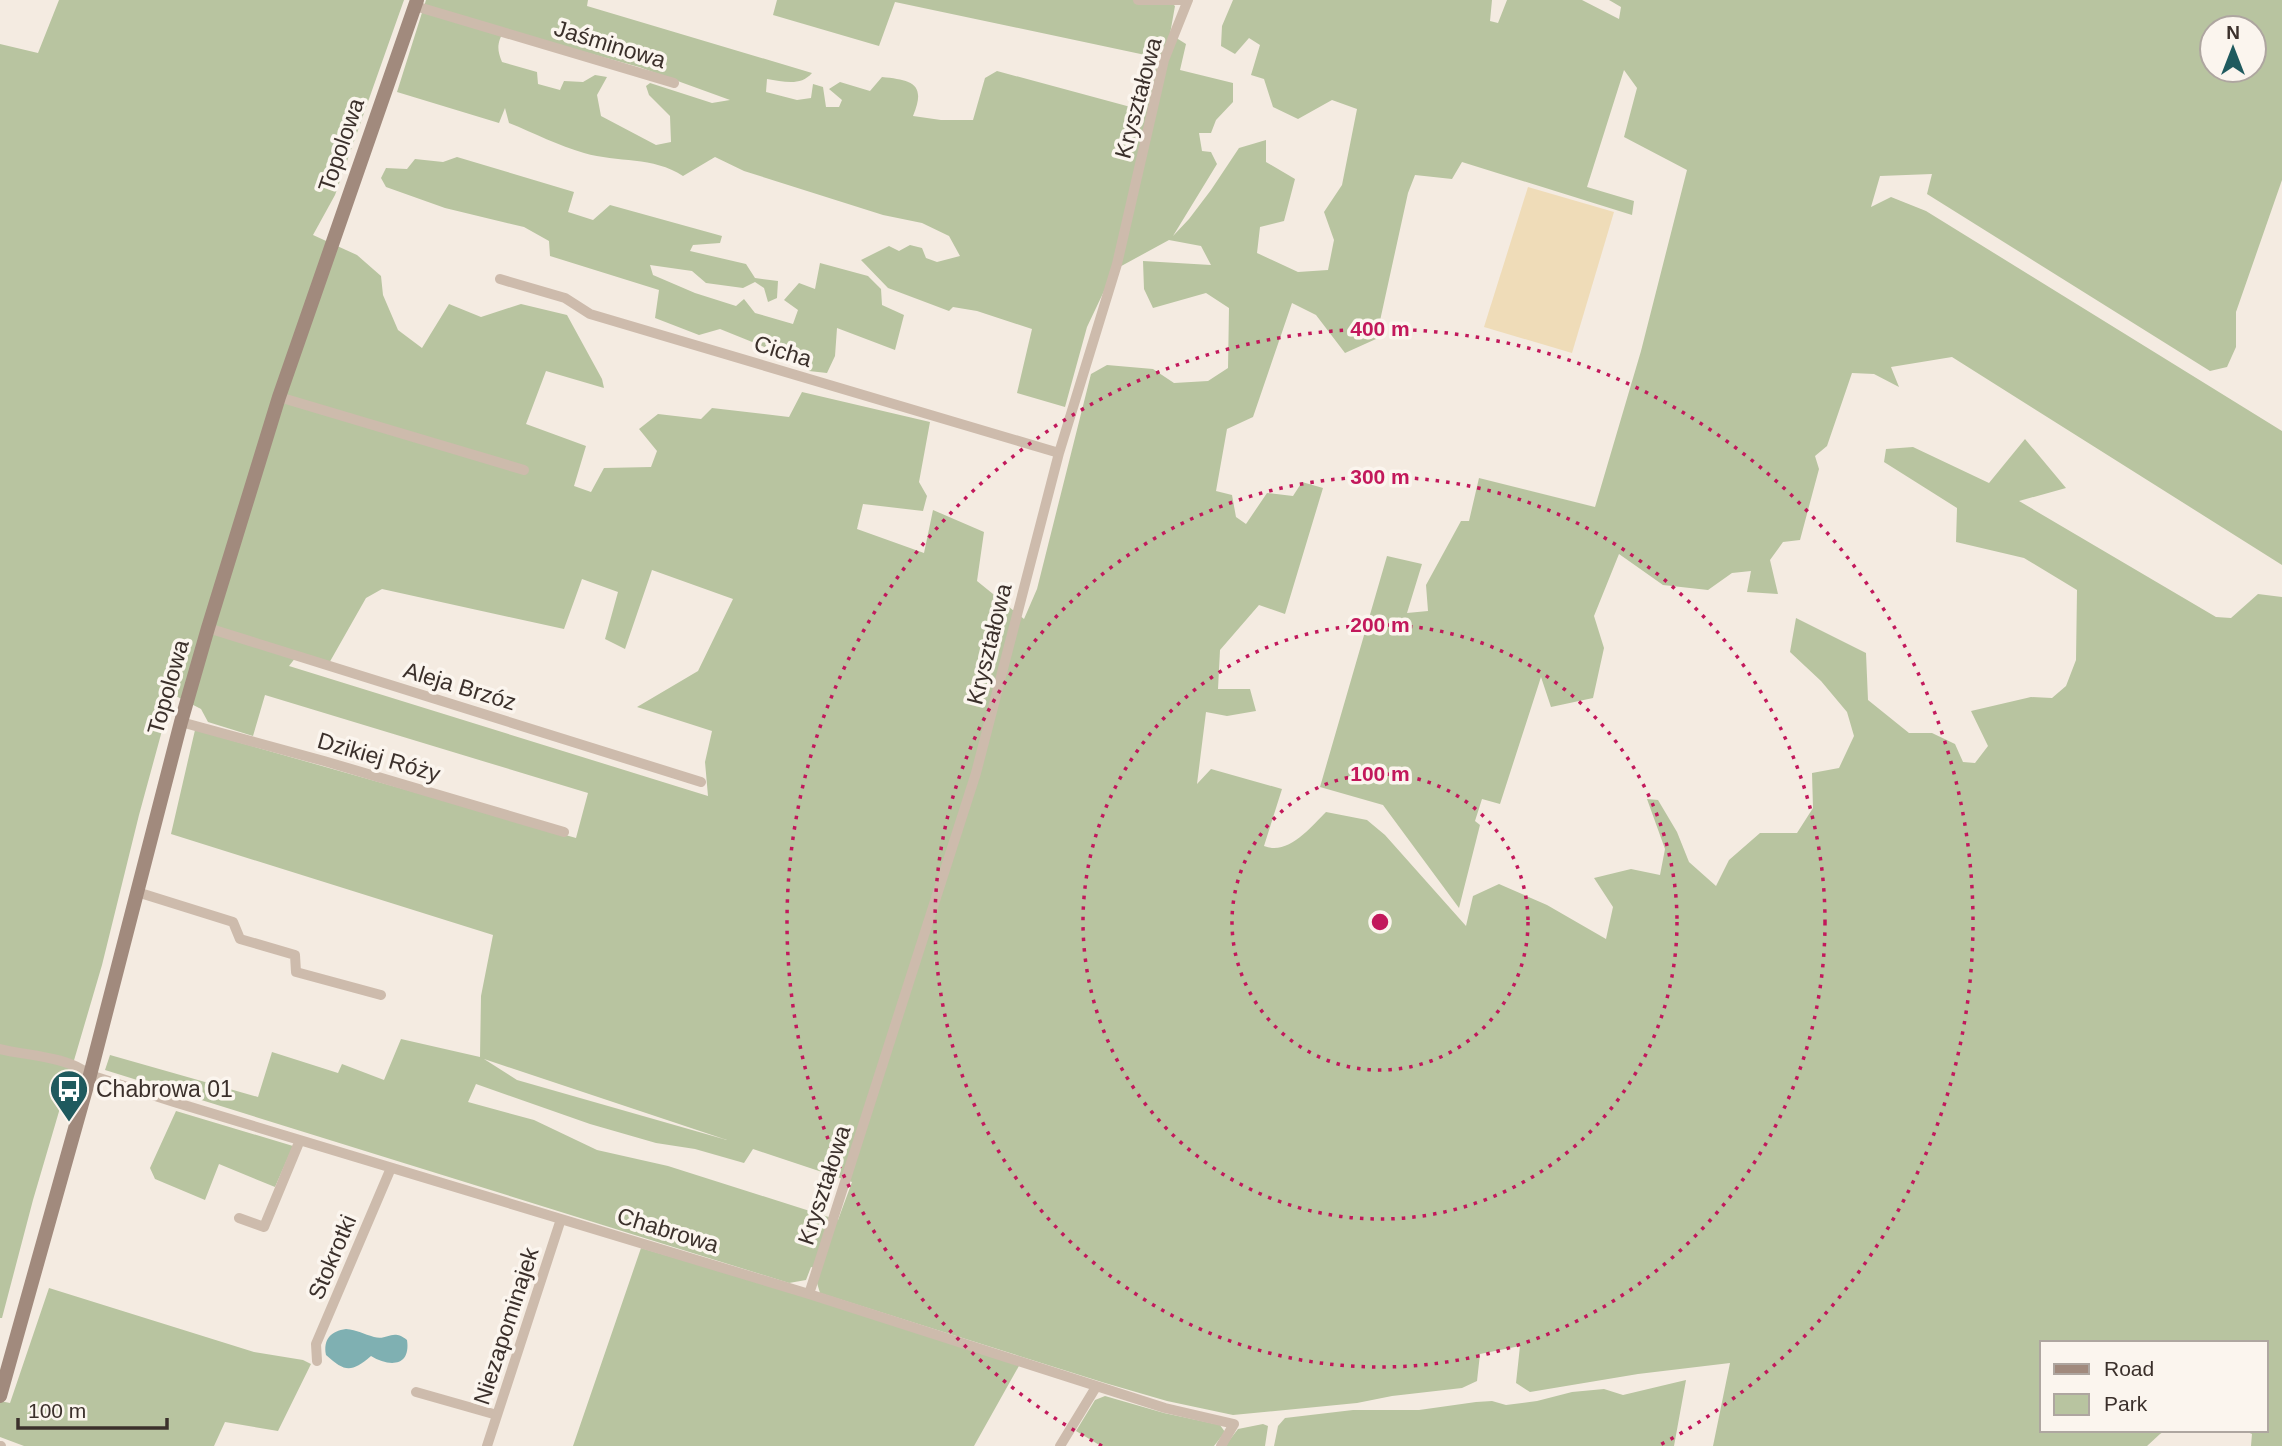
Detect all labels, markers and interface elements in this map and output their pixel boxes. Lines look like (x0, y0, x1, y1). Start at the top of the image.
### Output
north arrow (2198, 14, 2268, 84)
street label: Jaśminowa (551, 15, 669, 73)
text: N (2226, 22, 2240, 43)
street label: Kryształowa (1109, 35, 1167, 161)
street label: Topolowa (313, 95, 369, 195)
text: 400 m (1350, 317, 1410, 340)
street label: Cicha (751, 330, 815, 372)
text: 300 m (1350, 465, 1410, 488)
street label: Kryształowa (961, 581, 1017, 707)
text: 200 m (1350, 613, 1410, 636)
street label: Topolowa (142, 637, 194, 737)
street label: Aleja Brzóz (401, 657, 519, 715)
street label: Dzikiej Róży (315, 727, 444, 787)
text: 100 m (1350, 762, 1410, 785)
centre of rings (1368, 910, 1392, 934)
bus stop icon: Chabrowa 01 (48, 1068, 90, 1123)
place label: Chabrowa 01 (96, 1076, 233, 1102)
street label: Kryształowa (792, 1122, 856, 1248)
street label: Chabrowa (614, 1202, 722, 1258)
street label: Stokrotki (303, 1211, 361, 1303)
street label: Niezapominajek (468, 1244, 544, 1408)
legend (2040, 1341, 2268, 1432)
text: Road (2104, 1357, 2154, 1380)
scale bar (18, 1386, 166, 1430)
text: Park (2104, 1392, 2148, 1415)
text: 100 m (28, 1399, 86, 1422)

